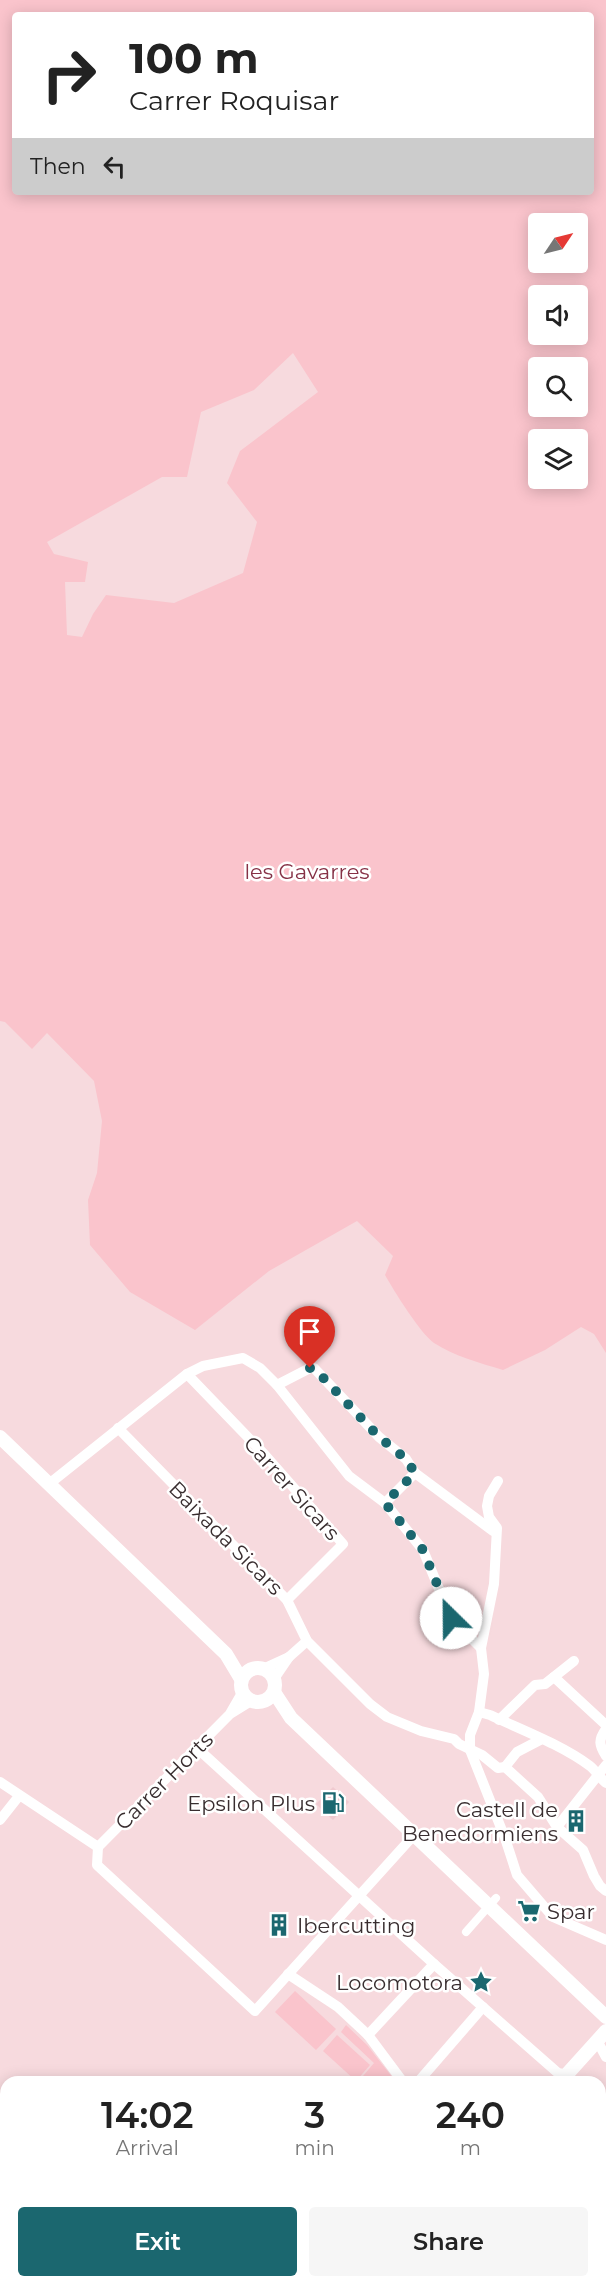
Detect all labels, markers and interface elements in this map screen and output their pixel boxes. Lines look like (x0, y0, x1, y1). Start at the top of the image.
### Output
text: 100 m (129, 32, 258, 84)
icon: right (30, 36, 108, 114)
text: Carrer Roquisar (129, 84, 339, 117)
icon: left (98, 150, 131, 183)
text: Then (30, 153, 86, 180)
north arrow (528, 213, 588, 273)
map controls (528, 213, 588, 489)
button: sound (528, 285, 588, 345)
button: search (528, 357, 588, 417)
button: layers (528, 429, 588, 489)
park label: les Gavarres (244, 859, 370, 884)
pin (284, 1306, 335, 1368)
icon: arrive (293, 1315, 326, 1348)
street label: Carrer Sicars (239, 1431, 345, 1545)
street label: Baixada Sicars (164, 1476, 288, 1600)
position arrow (419, 1586, 483, 1650)
street label: Carrer Horts (110, 1727, 218, 1835)
fuel station icon: Epsilon Plus (320, 1790, 346, 1816)
place label: Epsilon Plus (187, 1791, 315, 1816)
place label: Castell de Benedormiens (402, 1797, 558, 1846)
building icon: Castell de Benedormiens (563, 1808, 589, 1834)
supermarket icon: Spar (516, 1898, 542, 1924)
place label: Spar (547, 1899, 595, 1924)
building icon: Ibercutting (266, 1912, 292, 1938)
place label: Ibercutting (297, 1913, 415, 1938)
place icon: Locomotora (468, 1969, 494, 1995)
place label: Locomotora (336, 1970, 463, 1995)
text: 14:02 (101, 2093, 193, 2137)
text: 3 (304, 2093, 325, 2137)
text: 240 (436, 2093, 505, 2137)
text: Arrival (116, 2136, 179, 2160)
text: min (295, 2136, 335, 2160)
text: m (460, 2136, 481, 2160)
button: Exit (18, 2207, 297, 2276)
button: Share (309, 2207, 588, 2276)

